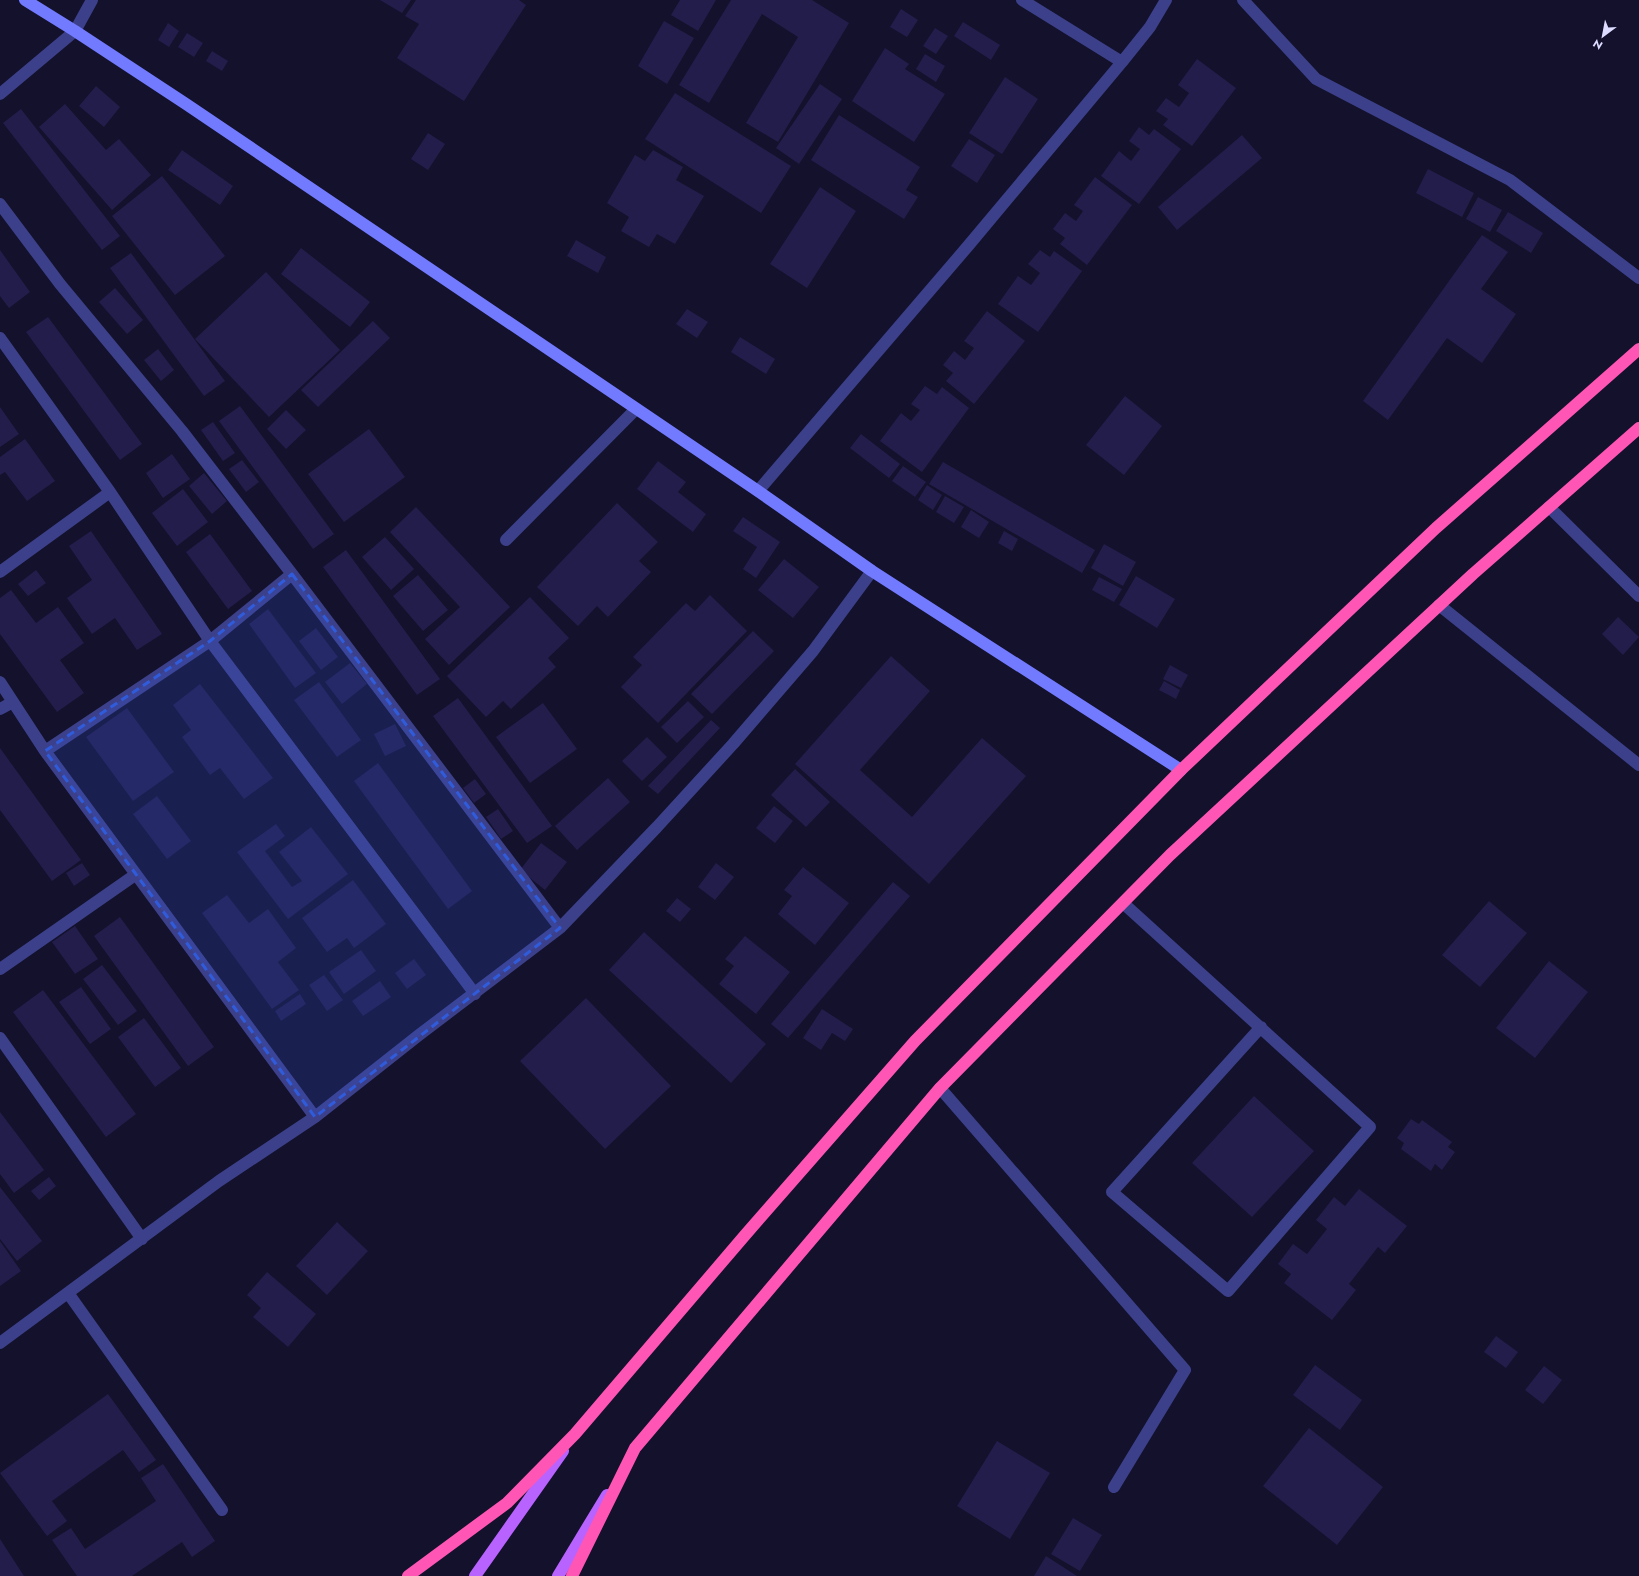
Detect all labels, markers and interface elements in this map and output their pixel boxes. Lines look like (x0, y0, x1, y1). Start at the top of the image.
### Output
north arrow (1583, 16, 1623, 56)
text: N (1590, 35, 1606, 54)

